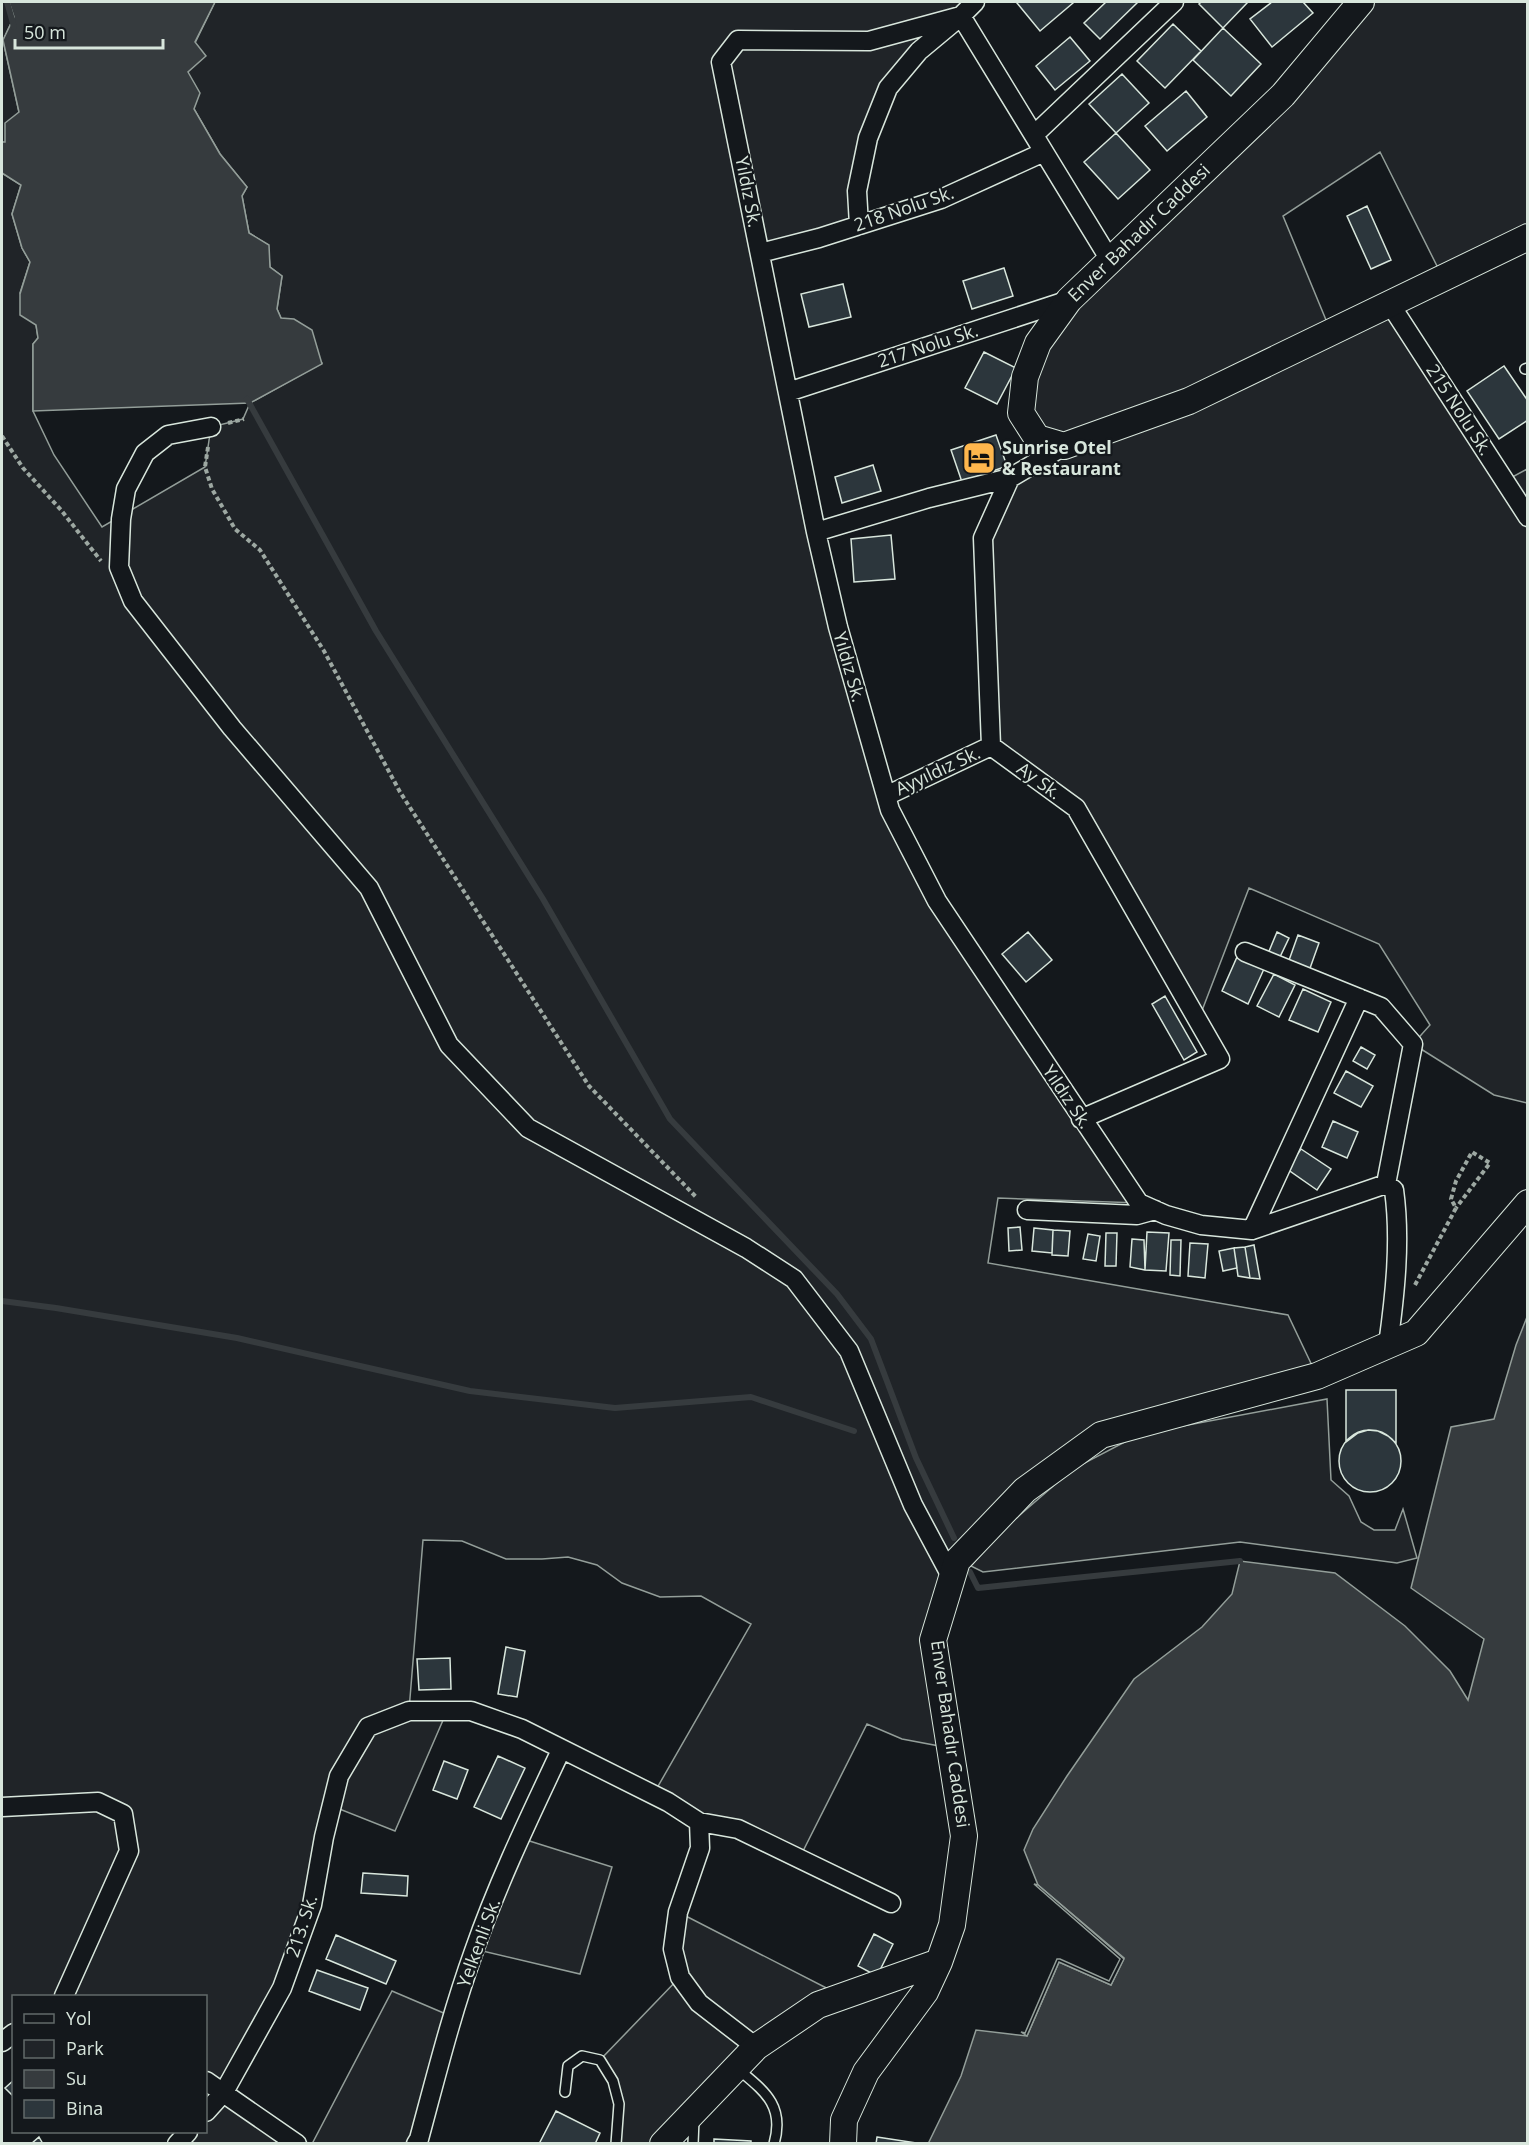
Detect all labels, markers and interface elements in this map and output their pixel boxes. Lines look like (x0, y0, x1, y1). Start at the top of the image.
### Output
scale bar (15, 12, 164, 50)
text: 50 m (24, 20, 66, 44)
street label: Yıldız Sk. (730, 154, 768, 229)
street label: Enver Bahadır Caddesi (1062, 158, 1215, 307)
street label: 218 Nolu Sk. (850, 180, 957, 236)
street label: 217 Nolu Sk. (874, 318, 981, 373)
street label: 215 Nolu Sk. (1421, 359, 1498, 460)
place label: Sunrise Otel & Restaurant (1002, 435, 1121, 480)
hotel icon: Sunrise Otel & Restaurant (961, 440, 997, 476)
street label: Yıldız Sk. (829, 629, 871, 705)
street label: Ayyıldız Sk. (891, 740, 984, 800)
street label: Ay Sk. (1013, 756, 1067, 804)
street label: Yıldız Sk. (1038, 1060, 1098, 1133)
street label: Enver Bahadır Caddesi (926, 1639, 976, 1829)
street label: 213. Sk. (280, 1891, 322, 1960)
street label: Yelkenli Sk. (451, 1895, 505, 1991)
legend (12, 1995, 207, 2133)
text: Yol (66, 2006, 91, 2030)
text: Park (66, 2036, 104, 2060)
text: Su (66, 2066, 87, 2090)
text: Bina (66, 2096, 103, 2120)

